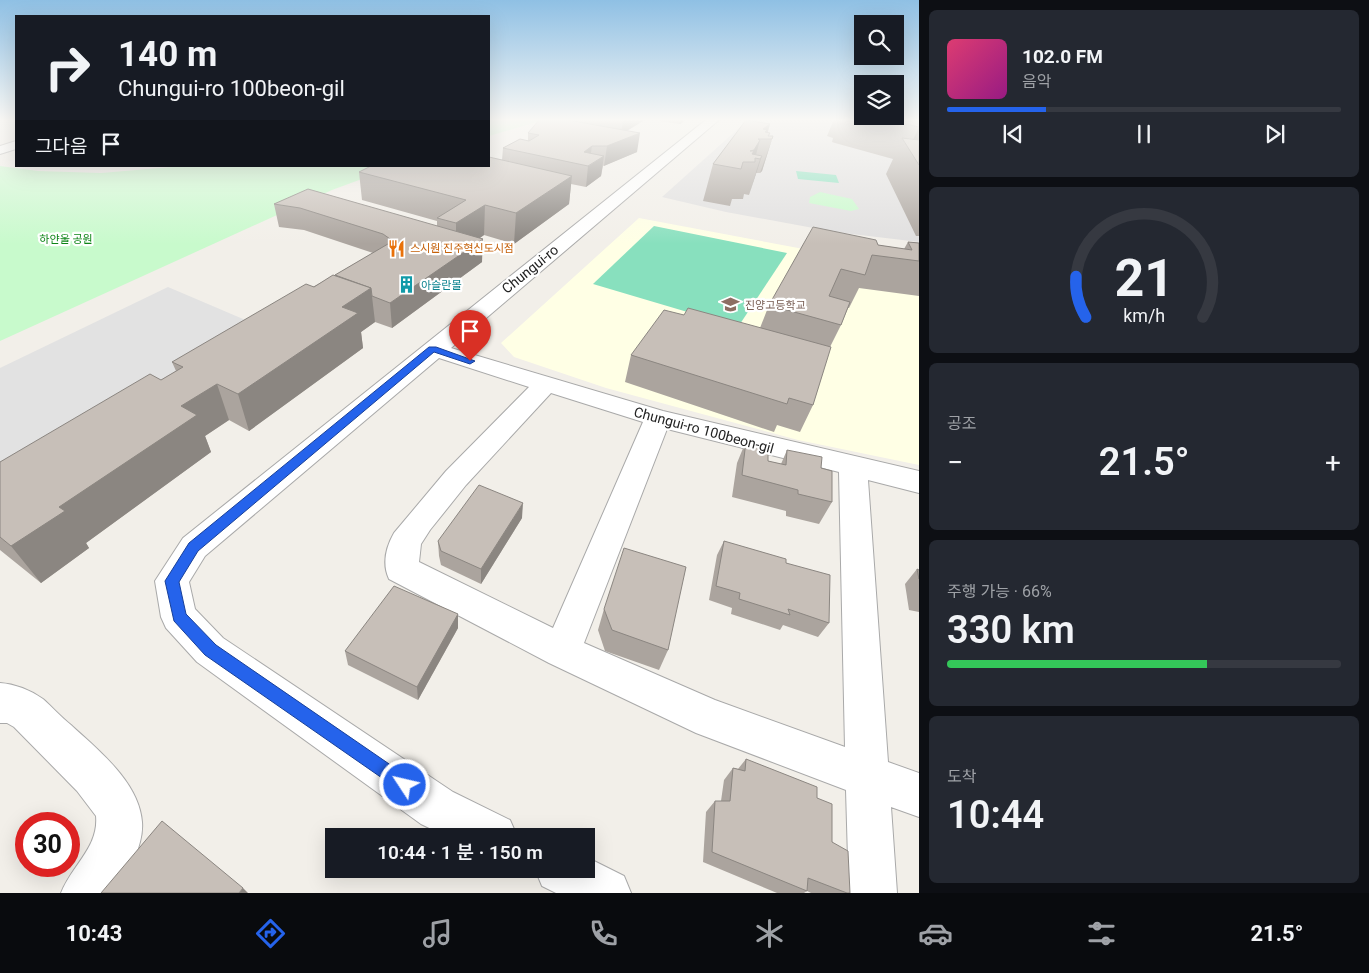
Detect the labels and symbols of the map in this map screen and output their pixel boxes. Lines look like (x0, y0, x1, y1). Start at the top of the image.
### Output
park label: 하얀울 공원 (39, 233, 93, 246)
restaurant icon: 스시원 진주혁신도시점 (386, 238, 406, 258)
street label: Chungui-ro (499, 241, 561, 297)
place label: 스시원 진주혁신도시점 (410, 242, 514, 255)
building icon: 아슬란몰 (397, 275, 417, 295)
place label: 아슬란몰 (421, 279, 461, 292)
school or university icon: 진양고등학교 (721, 295, 741, 315)
place label: 진양고등학교 (745, 299, 806, 312)
pin (449, 310, 491, 361)
street label: Chungui-ro 100beon-gil (632, 404, 776, 456)
position arrow (378, 758, 430, 810)
speed limit sign: 30 (15, 812, 80, 877)

